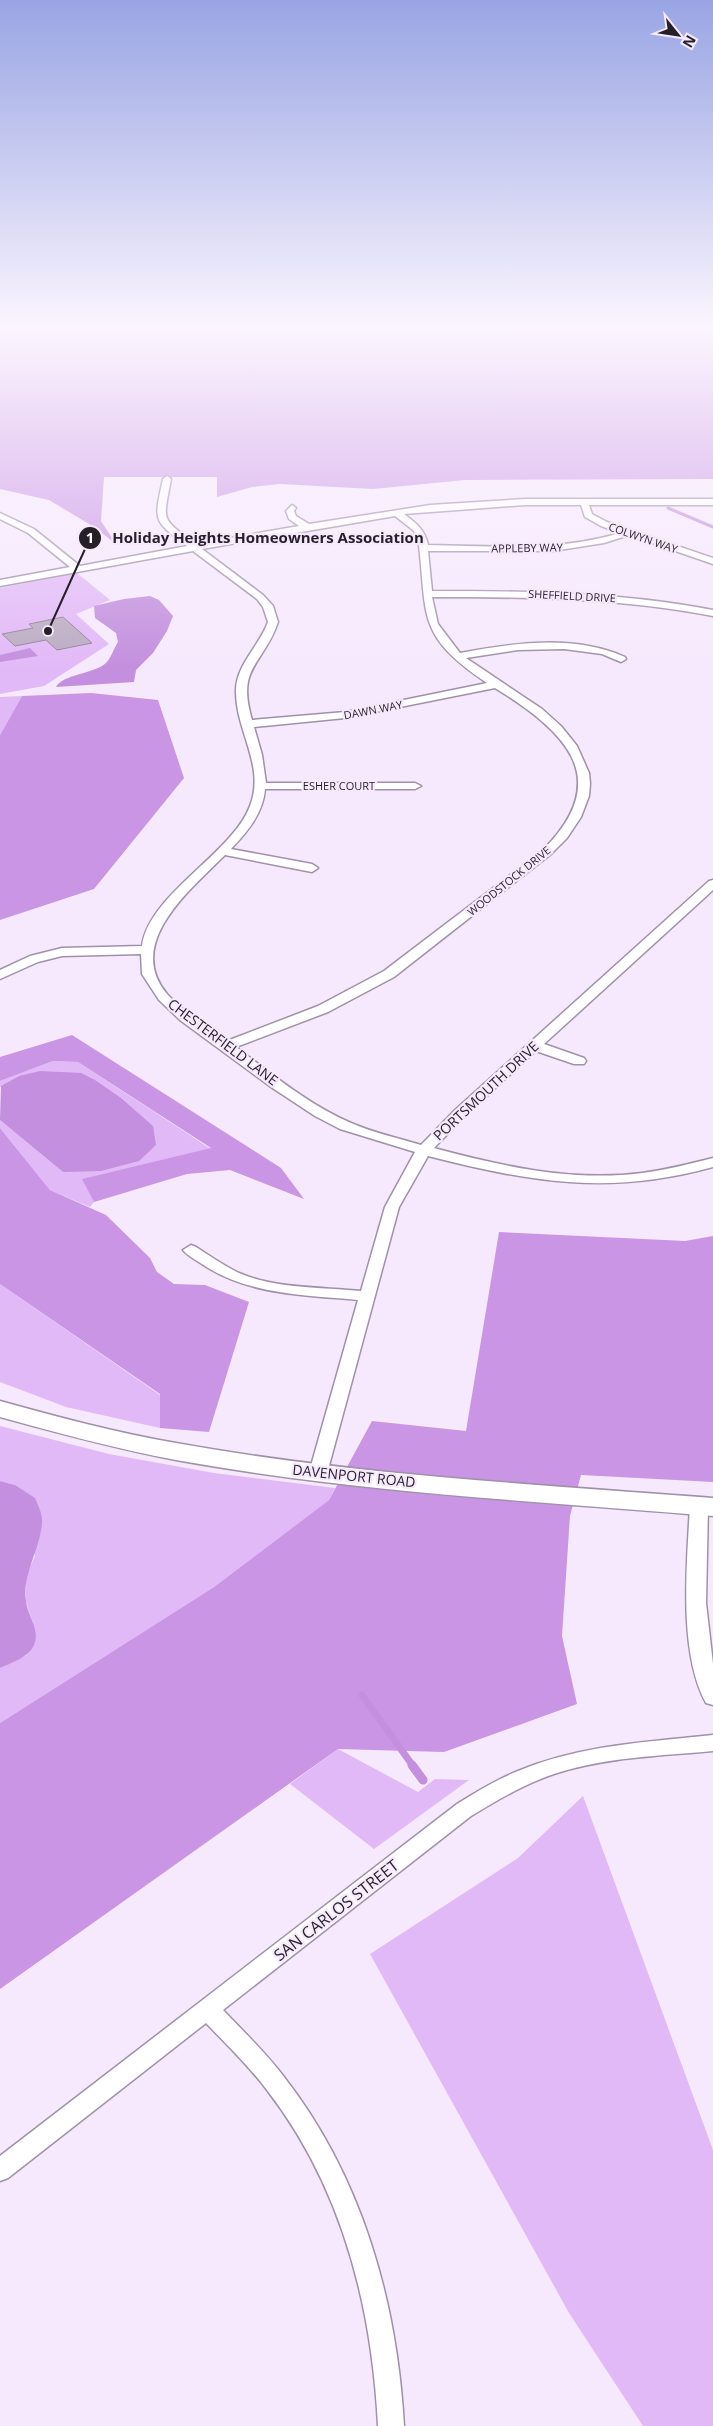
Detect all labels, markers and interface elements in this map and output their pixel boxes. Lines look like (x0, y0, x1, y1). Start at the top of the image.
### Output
north arrow (653, 10, 703, 60)
text: N (679, 32, 701, 51)
street label: COLWYN WAY (607, 519, 680, 557)
callout: Holiday Heights Homeowners Association (78, 523, 434, 553)
text: 1 (86, 527, 94, 547)
text: Holiday Heights Homeowners Association (112, 527, 424, 547)
street label: APPLEBY WAY (491, 539, 564, 556)
street label: SHEFFIELD DRIVE (528, 586, 616, 605)
street label: DAWN WAY (342, 696, 404, 723)
street label: ESHER COURT (303, 778, 375, 793)
street label: WOODSTOCK DRIVE (464, 842, 553, 919)
street label: CHESTERFIELD LANE (164, 994, 282, 1089)
street label: PORTSMOUTH DRIVE (429, 1037, 542, 1144)
street label: DAVENPORT ROAD (292, 1460, 416, 1491)
street label: SAN CARLOS STREET (269, 1854, 403, 1966)

